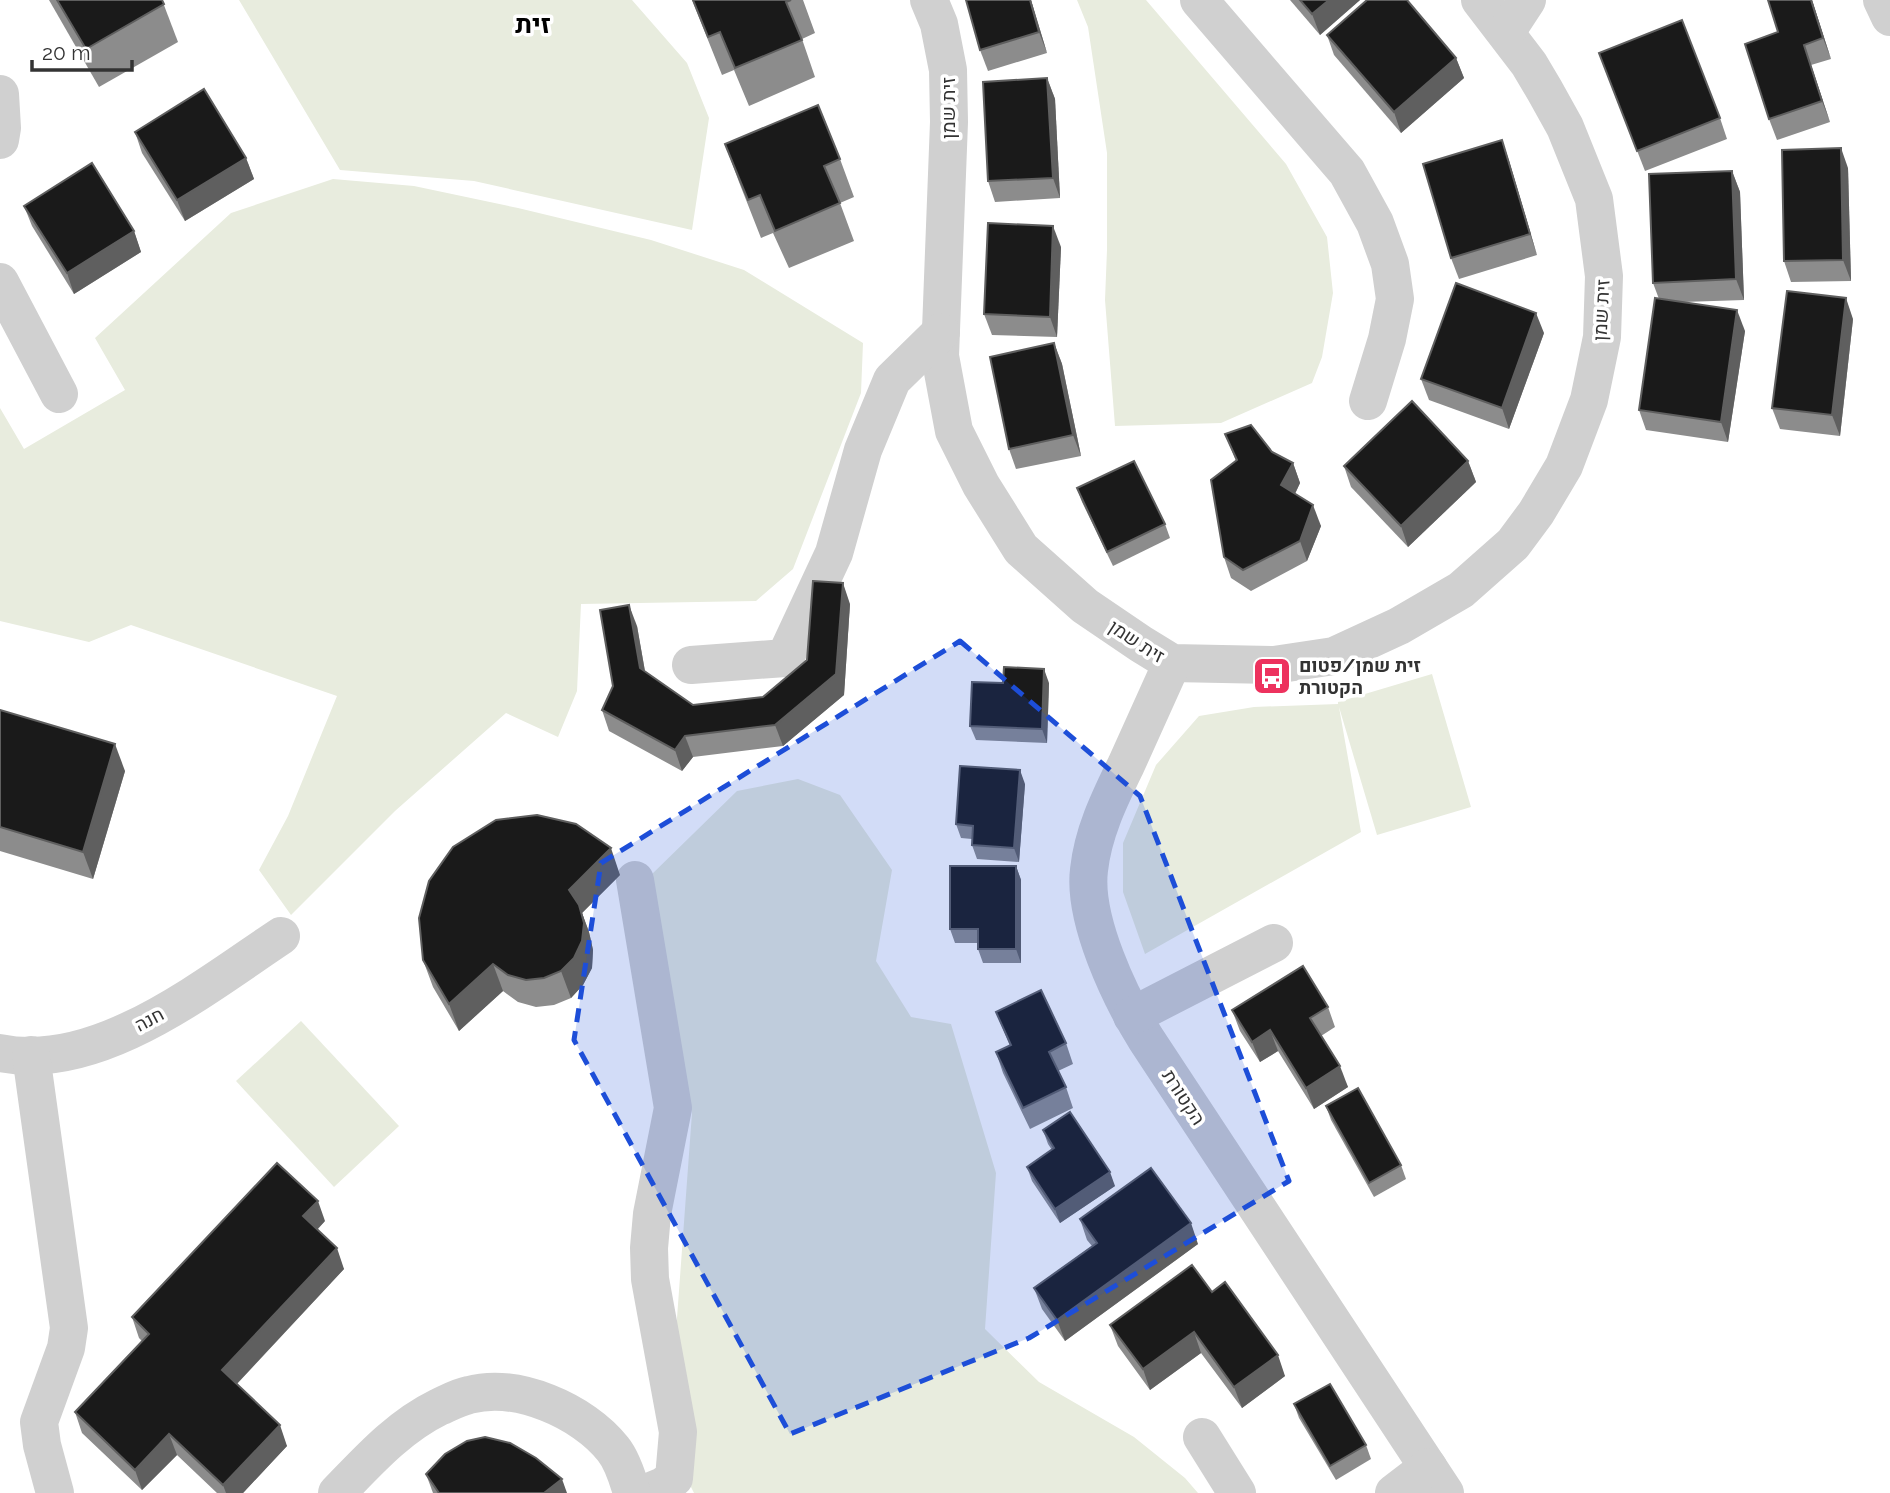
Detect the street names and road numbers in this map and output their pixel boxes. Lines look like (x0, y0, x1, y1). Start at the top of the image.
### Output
street label: זית שמן (937, 77, 959, 139)
street label: זית שמן (1588, 278, 1614, 341)
street label: זית שמן (1105, 615, 1169, 667)
street label: חנה (131, 1002, 167, 1036)
street label: הקטורת (1158, 1065, 1210, 1129)

